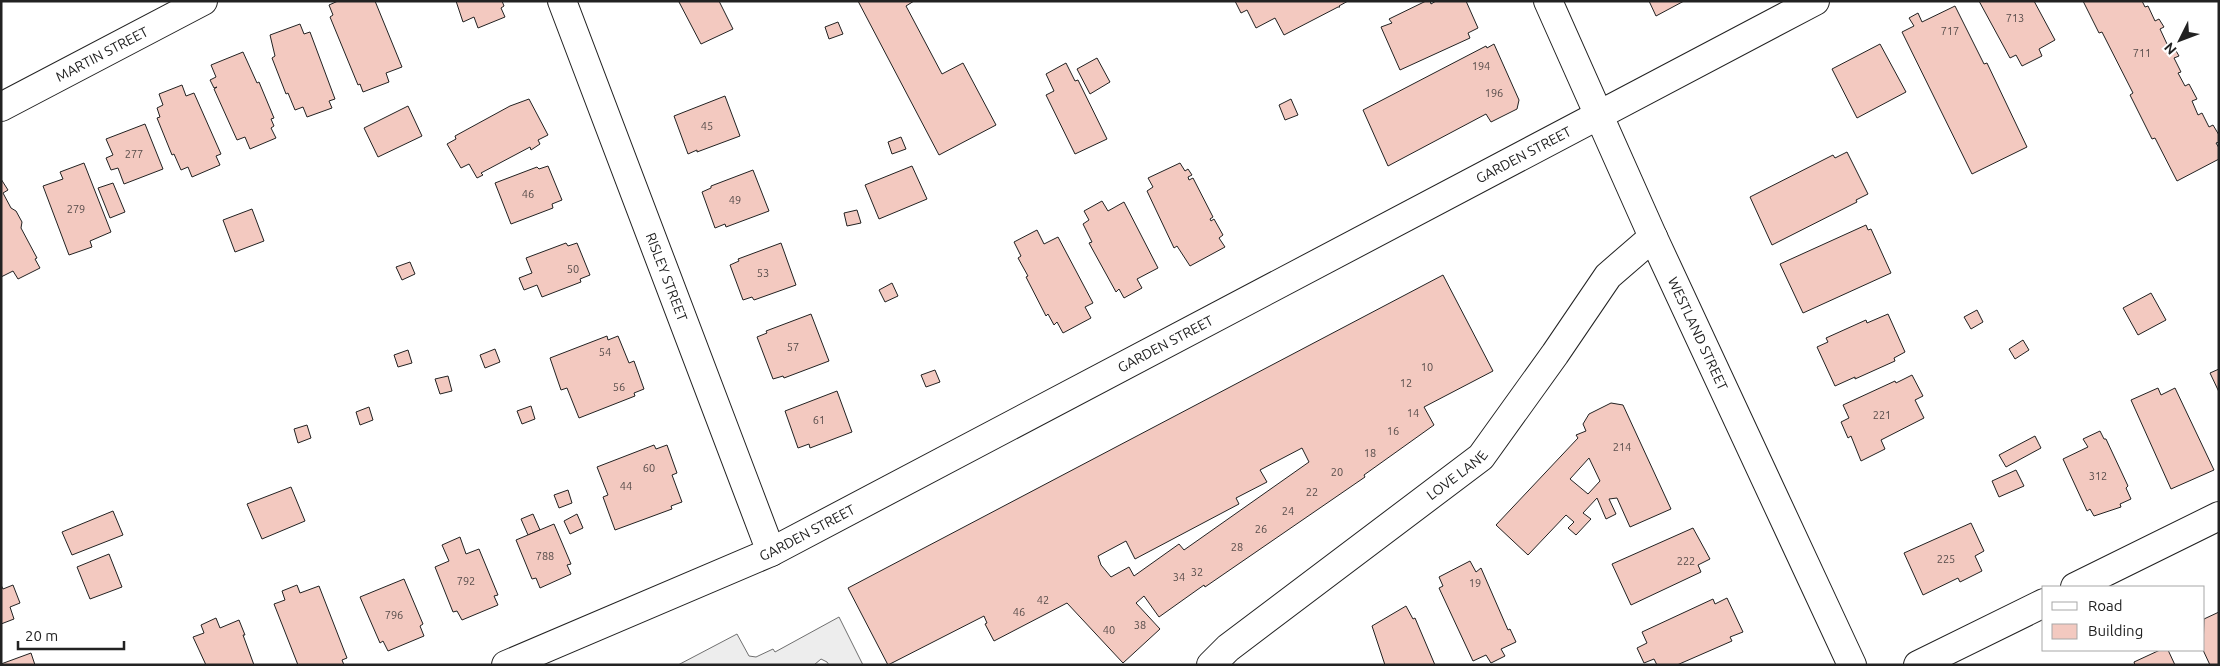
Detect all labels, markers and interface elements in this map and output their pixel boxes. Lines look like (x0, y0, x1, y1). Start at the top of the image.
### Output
house number: 713 (2006, 12, 2024, 24)
north arrow (2155, 15, 2205, 65)
street label: MARTIN STREET (53, 23, 151, 85)
house number: 717 (1941, 25, 1959, 37)
text: N (2161, 39, 2180, 58)
house number: 711 (2133, 47, 2151, 59)
house number: 194 (1472, 60, 1490, 72)
house number: 196 (1485, 87, 1503, 99)
house number: 45 (701, 120, 713, 132)
street label: GARDEN STREET (1473, 123, 1574, 187)
house number: 277 (125, 148, 143, 160)
house number: 46 (522, 188, 534, 200)
house number: 49 (729, 194, 741, 206)
house number: 279 (67, 203, 85, 215)
street label: RISLEY STREET (643, 230, 691, 324)
house number: 50 (567, 263, 579, 275)
house number: 53 (757, 267, 769, 279)
street label: WESTLAND STREET (1665, 275, 1731, 393)
street label: GARDEN STREET (1115, 312, 1216, 376)
house number: 57 (787, 341, 799, 353)
house number: 54 (599, 346, 611, 358)
house number: 10 (1421, 361, 1433, 373)
house number: 12 (1400, 377, 1412, 389)
house number: 56 (613, 381, 625, 393)
house number: 14 (1407, 407, 1419, 419)
house number: 221 (1873, 409, 1891, 421)
house number: 61 (813, 414, 825, 426)
house number: 16 (1387, 425, 1399, 437)
house number: 214 (1613, 441, 1631, 453)
house number: 18 (1364, 447, 1376, 459)
street label: LOVE LANE (1424, 447, 1491, 503)
house number: 60 (643, 462, 655, 474)
house number: 20 (1331, 466, 1343, 478)
house number: 312 (2089, 470, 2107, 482)
house number: 44 (620, 480, 632, 492)
house number: 22 (1306, 486, 1318, 498)
street label: GARDEN STREET (757, 501, 858, 564)
house number: 24 (1282, 505, 1294, 517)
house number: 26 (1255, 523, 1267, 535)
house number: 28 (1231, 541, 1243, 553)
house number: 788 (536, 550, 554, 562)
house number: 225 (1937, 553, 1955, 565)
house number: 222 (1677, 555, 1695, 567)
house number: 32 (1191, 566, 1203, 578)
house number: 34 (1173, 571, 1185, 583)
house number: 792 (457, 575, 475, 587)
house number: 19 (1469, 577, 1481, 589)
legend (2042, 586, 2205, 651)
house number: 42 (1037, 594, 1049, 606)
text: Road (2088, 597, 2123, 614)
house number: 46 (1013, 606, 1025, 618)
house number: 796 (385, 609, 403, 621)
scale bar (18, 618, 124, 650)
house number: 38 (1134, 619, 1146, 631)
text: Building (2088, 622, 2143, 639)
house number: 40 (1103, 624, 1115, 636)
text: 20 m (25, 627, 58, 644)

